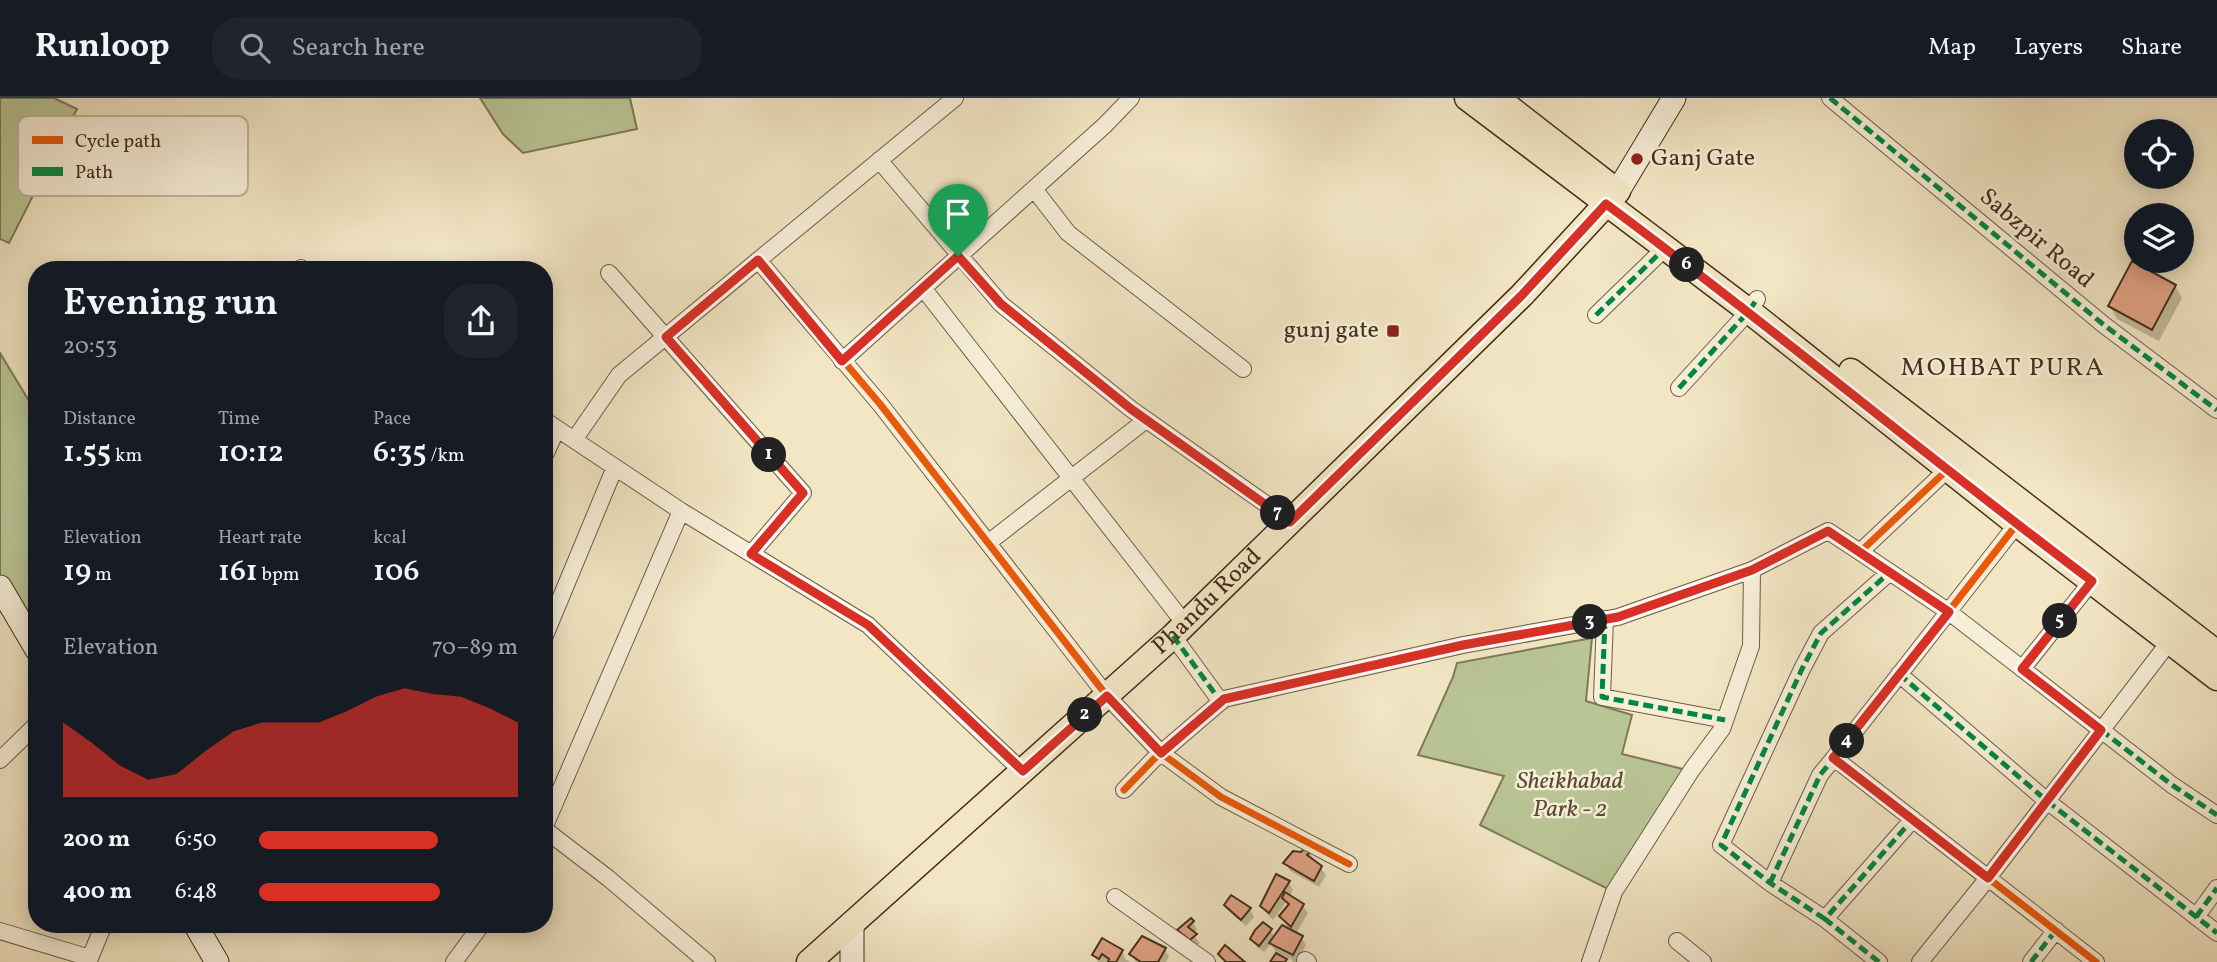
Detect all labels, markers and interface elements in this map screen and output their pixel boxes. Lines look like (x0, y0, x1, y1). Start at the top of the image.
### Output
search box (212, 17, 702, 80)
text: Runloop (35, 25, 170, 71)
icon: search (236, 29, 274, 67)
text: Search here (292, 30, 425, 66)
text: Map (1928, 31, 1976, 65)
text: Layers (2014, 31, 2083, 65)
text: Share (2121, 31, 2182, 65)
legend (18, 116, 248, 196)
map controls (2124, 119, 2194, 273)
button: locate (2124, 119, 2194, 189)
text: Cycle path (75, 129, 161, 155)
place label: Ganj Gate (1651, 142, 1755, 176)
marker: Ganj Gate (1629, 151, 1645, 167)
text: Path (75, 160, 113, 186)
street label: Sabzpir Road (1971, 181, 2101, 297)
pin (928, 184, 988, 256)
icon: arrive (939, 195, 977, 233)
button: layers (2124, 203, 2194, 273)
pin: 6 (1670, 248, 1704, 282)
text: 6 (1681, 251, 1692, 277)
text: Evening run (63, 278, 278, 331)
button: share (444, 284, 518, 358)
place label: gunj gate (1284, 314, 1379, 348)
marker: gunj gate (1385, 323, 1401, 339)
text: 20:53 (63, 331, 117, 363)
district label: MOHBAT PURA (1900, 350, 2106, 386)
text: Distance (63, 406, 136, 432)
text: Time (218, 406, 260, 432)
text: Pace (373, 406, 411, 432)
text: 1.55 (63, 432, 111, 474)
text: 10:12 (218, 432, 284, 474)
text: 6:35 (373, 432, 427, 474)
pin: 1 (752, 438, 786, 472)
text: 1 (765, 441, 772, 467)
text: km (111, 443, 142, 469)
text: /km (427, 443, 465, 469)
pin: 7 (1260, 496, 1296, 530)
text: 7 (1273, 499, 1282, 525)
text: Elevation (63, 525, 142, 551)
text: Heart rate (218, 525, 302, 551)
text: kcal (373, 525, 407, 551)
street label: Phandu Road (1145, 541, 1270, 663)
text: 19 (63, 551, 91, 593)
text: 161 (218, 551, 258, 593)
text: 106 (373, 551, 419, 593)
text: m (91, 562, 112, 588)
text: bpm (258, 562, 300, 588)
pin: 5 (2042, 603, 2078, 638)
pin: 3 (1572, 604, 1608, 640)
text: 5 (2055, 607, 2064, 633)
text: 3 (1585, 608, 1594, 634)
text: Elevation (63, 632, 159, 664)
text: 70–89 m (432, 632, 518, 664)
pin: 2 (1068, 698, 1102, 732)
text: 2 (1080, 701, 1089, 727)
pin: 4 (1829, 724, 1864, 758)
text: 4 (1841, 727, 1852, 753)
park label: Sheikhabad Park - 2 (1517, 765, 1624, 827)
text: 200 m (63, 824, 130, 856)
text: 6:50 (175, 824, 217, 856)
text: 400 m (63, 876, 132, 908)
text: 6:48 (175, 876, 217, 908)

